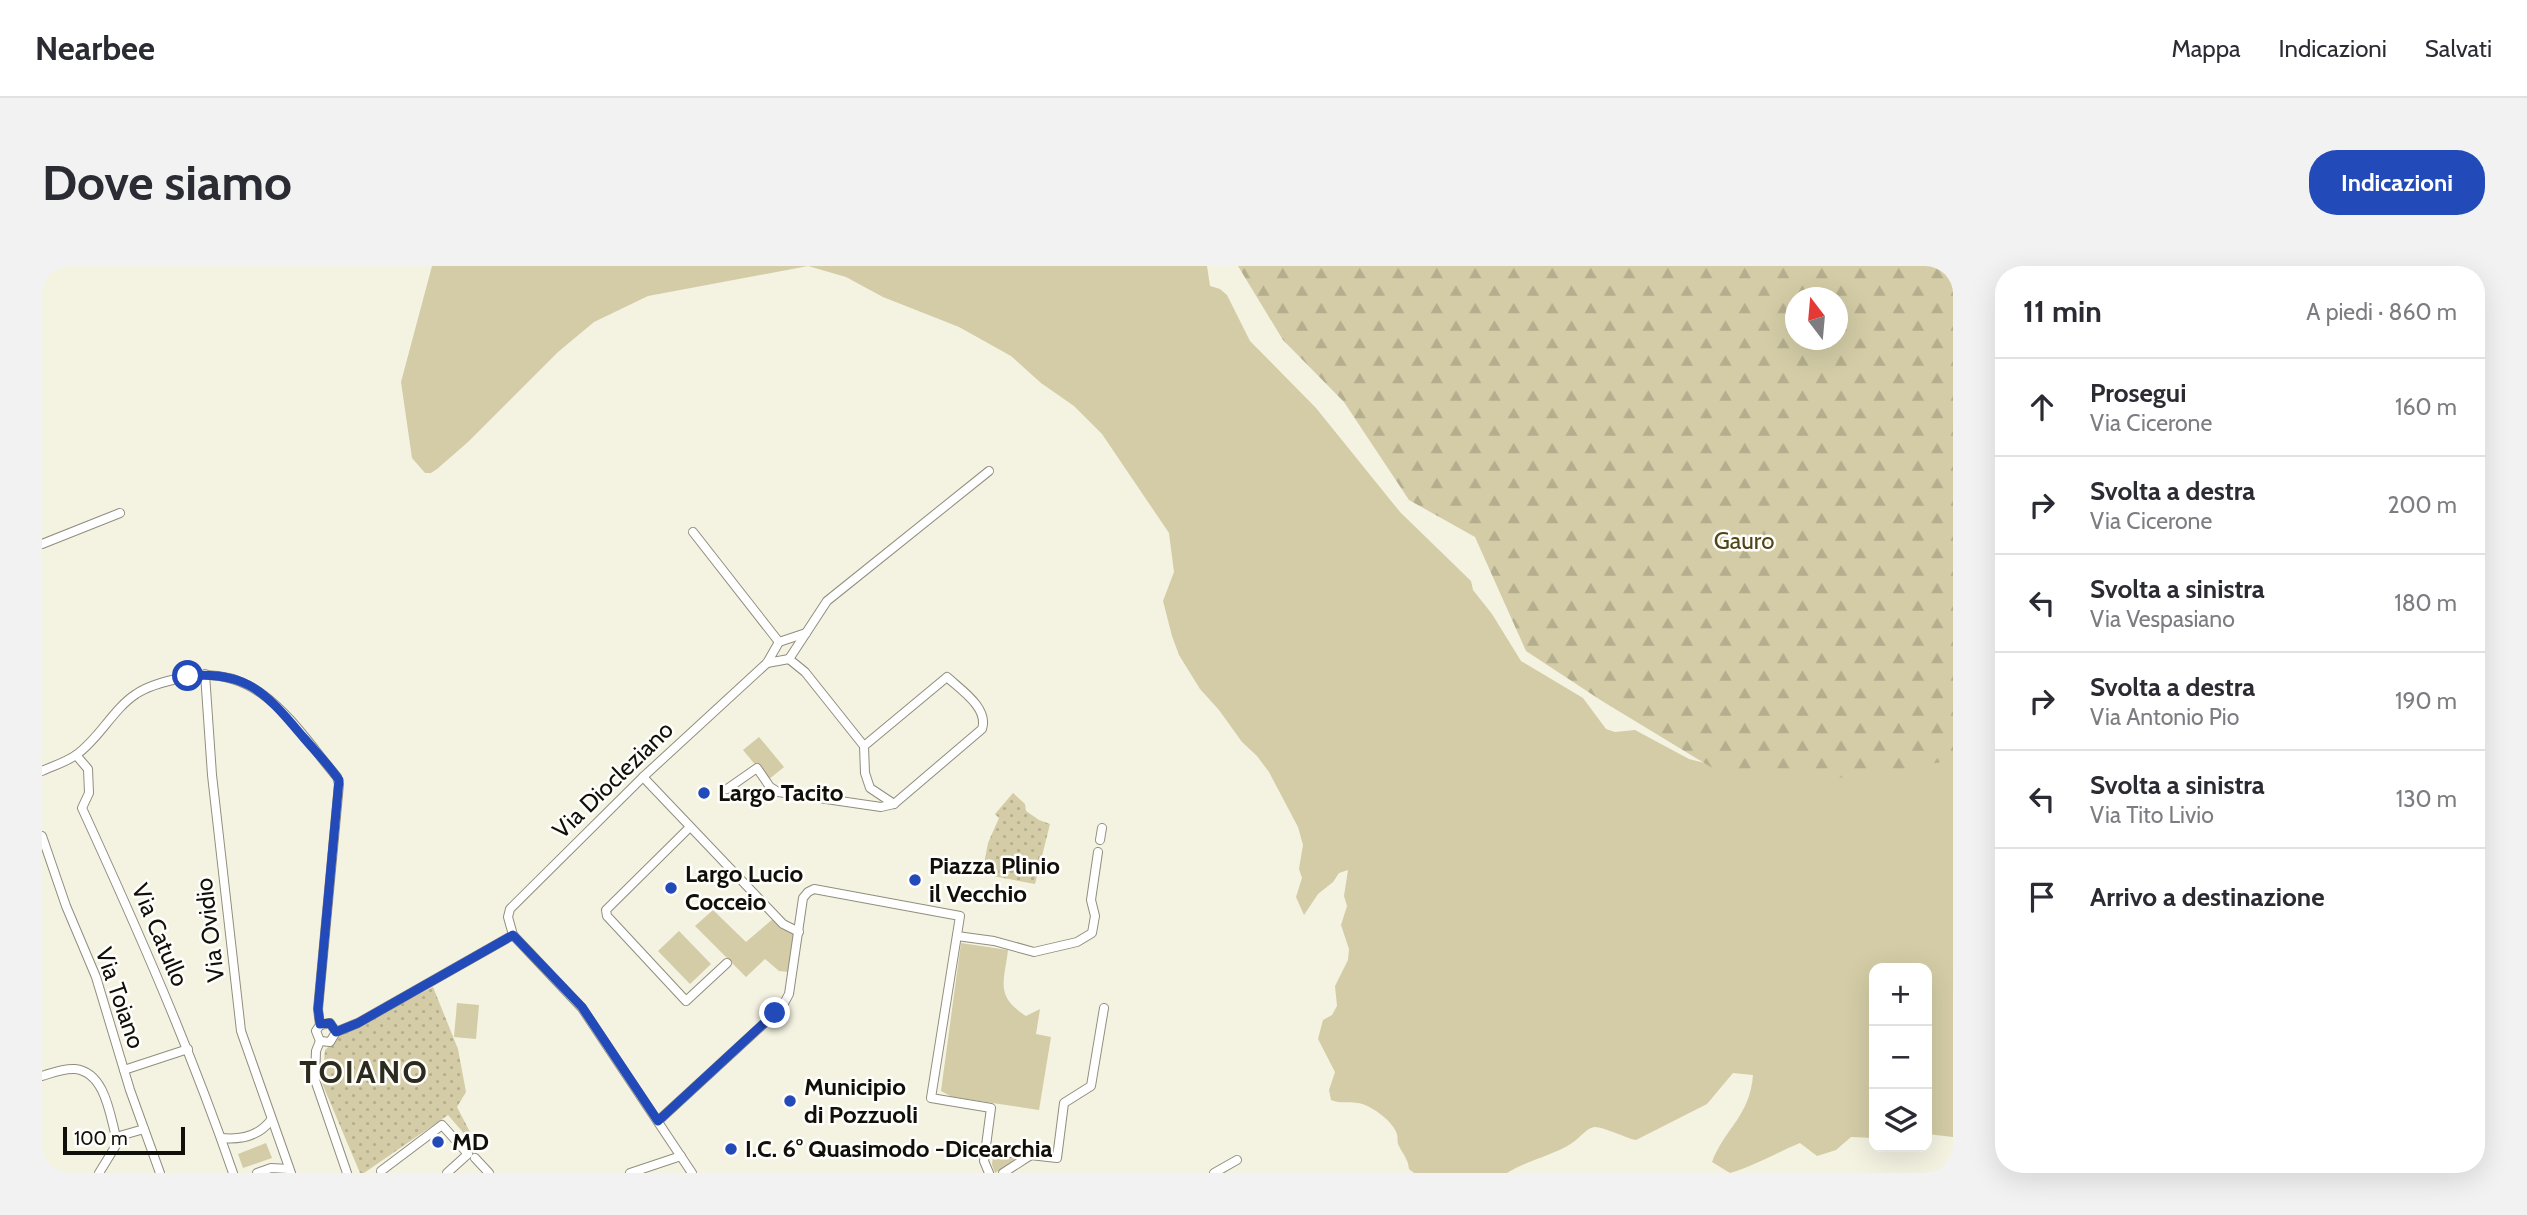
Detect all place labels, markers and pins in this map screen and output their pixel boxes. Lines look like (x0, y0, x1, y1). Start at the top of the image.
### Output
place label: Largo Tacito (718, 778, 844, 807)
marker: Largo Tacito (696, 785, 712, 801)
place label: Piazza Plinio il Vecchio (929, 851, 1060, 908)
place label: Largo Lucio Cocceio (685, 859, 804, 916)
marker: Piazza Plinio il Vecchio (907, 872, 923, 888)
marker: Largo Lucio Cocceio (663, 880, 679, 896)
place label: Municipio di Pozzuoli (804, 1072, 918, 1129)
marker: Municipio di Pozzuoli (782, 1093, 798, 1109)
place label: MD (452, 1127, 489, 1156)
marker: MD (430, 1134, 446, 1150)
place label: I.C. 6° Quasimodo -Dicearchia (745, 1134, 1052, 1163)
marker: I.C. 6° Quasimodo -Dicearchia (723, 1141, 739, 1157)

